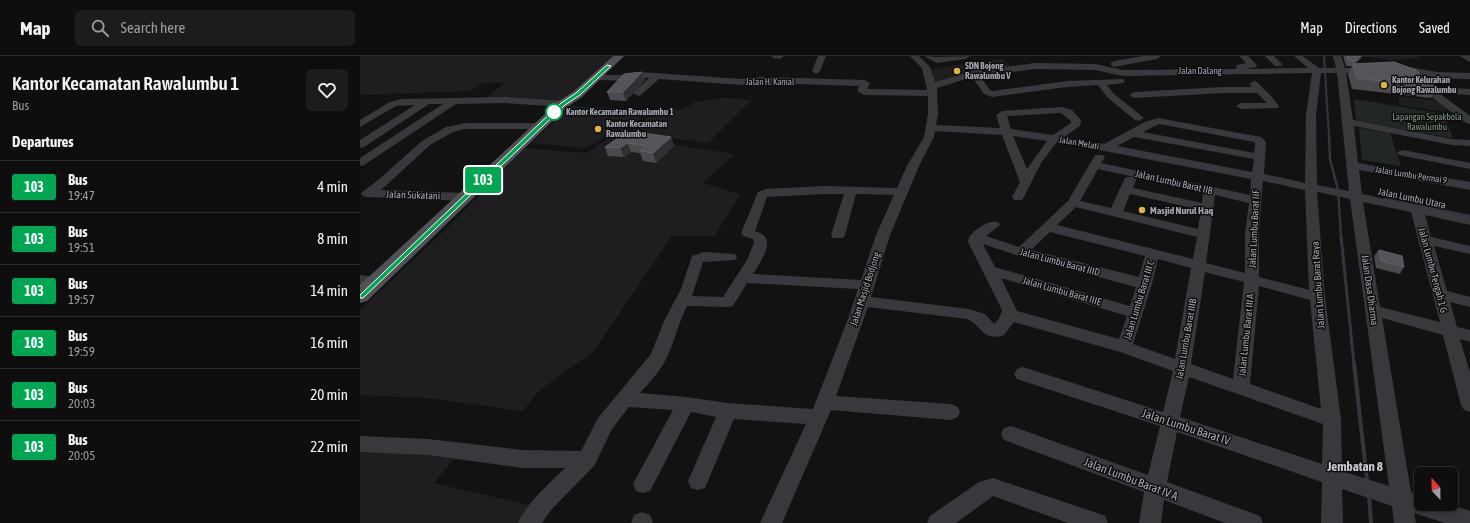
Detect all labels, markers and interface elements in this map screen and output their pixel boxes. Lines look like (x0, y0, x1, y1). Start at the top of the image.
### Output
search box (75, 10, 355, 46)
text: Map (20, 17, 51, 39)
icon: search (89, 17, 111, 39)
text: Search here (121, 19, 185, 36)
text: Map (1300, 20, 1323, 36)
text: Directions (1345, 20, 1397, 36)
text: Saved (1419, 20, 1450, 36)
place label: SDN Bojong Rawalumbu V (965, 61, 1011, 81)
marker: SDN Bojong Rawalumbu V (952, 66, 962, 76)
street label: Jalan Dalang (1178, 66, 1222, 76)
button: heart (306, 69, 348, 111)
text: Kantor Kecamatan Rawalumbu 1 (12, 72, 239, 94)
place label: Kantor Kelurahan Bojong Rawalumbu (1392, 75, 1457, 95)
street label: Jalan H. Kamal (746, 77, 795, 87)
marker: Kantor Kelurahan Bojong Rawalumbu (1379, 80, 1389, 90)
text: Bus (12, 98, 29, 113)
marker: Kantor Kecamatan Rawalumbu 1 (545, 103, 563, 121)
place label: Kantor Kecamatan Rawalumbu 1 (566, 107, 674, 117)
park label: Lapangan Sepakbola Rawalumbu (1392, 112, 1462, 132)
place label: Kantor Kecamatan Rawalumbu (606, 119, 668, 139)
marker: Kantor Kecamatan Rawalumbu (593, 124, 603, 134)
text: Departures (12, 133, 74, 150)
street label: Jalan Melati (1058, 135, 1100, 151)
street label: Jalan Lumbu Permai 9 (1374, 164, 1448, 186)
line badge: 103 (460, 167, 506, 193)
street label: Jalan Lumbu Barat IIB (1134, 168, 1214, 196)
text: Bus (68, 171, 88, 188)
text: 103 (473, 172, 493, 188)
text: 4 min (317, 178, 348, 195)
text: 103 (24, 179, 44, 195)
street label: Jalan Lumbu Utara (1377, 185, 1447, 211)
text: 19:47 (68, 188, 95, 203)
street label: Jalan Sukatani (386, 189, 440, 201)
street label: Jalan Lumbu Barat IIF (1246, 190, 1262, 268)
marker: Masjid Nurul Haq (1137, 205, 1147, 215)
place label: Masjid Nurul Haq (1150, 205, 1214, 216)
text: Bus (68, 223, 88, 240)
street label: Jalan Lumbu Tengah 1 G (1416, 226, 1450, 314)
text: 8 min (317, 230, 348, 247)
text: 103 (24, 231, 44, 247)
text: 19:51 (68, 240, 95, 255)
street label: Jalan Lumbu Barat Raya (1309, 241, 1327, 329)
street label: Jalan Lumbu Barat IIID (1019, 246, 1102, 278)
street label: Jalan Masjid Bodjong (848, 250, 882, 327)
street label: Jalan Dasa Dharma (1360, 254, 1380, 326)
street label: Jalan Lumbu Barat III C (1122, 258, 1157, 341)
text: Bus (68, 275, 88, 292)
street label: Jalan Lumbu Barat IIIE (1021, 275, 1103, 308)
text: 14 min (310, 282, 348, 299)
text: 103 (24, 283, 44, 299)
text: 19:57 (68, 292, 95, 307)
street label: Jalan Lumbu Barat III A (1236, 293, 1256, 377)
street label: Jalan Lumbu Barat IIIB (1173, 298, 1199, 380)
text: Bus (68, 327, 88, 344)
text: 16 min (310, 334, 348, 351)
text: 103 (24, 335, 44, 351)
text: 19:59 (68, 344, 95, 359)
text: Bus (68, 379, 88, 396)
text: 20 min (310, 386, 348, 403)
text: 103 (24, 387, 44, 403)
text: 20:03 (68, 396, 95, 411)
street label: Jalan Lumbu Barat IV (1140, 406, 1232, 448)
text: Bus (68, 431, 88, 448)
text: 22 min (310, 438, 348, 455)
text: 103 (24, 439, 44, 455)
text: 20:05 (68, 448, 95, 463)
street label: Jalan Lumbu Barat IV A (1082, 455, 1180, 503)
district label: Jembatan 8 (1326, 459, 1383, 474)
north arrow (1414, 467, 1458, 511)
map controls (1414, 467, 1458, 511)

